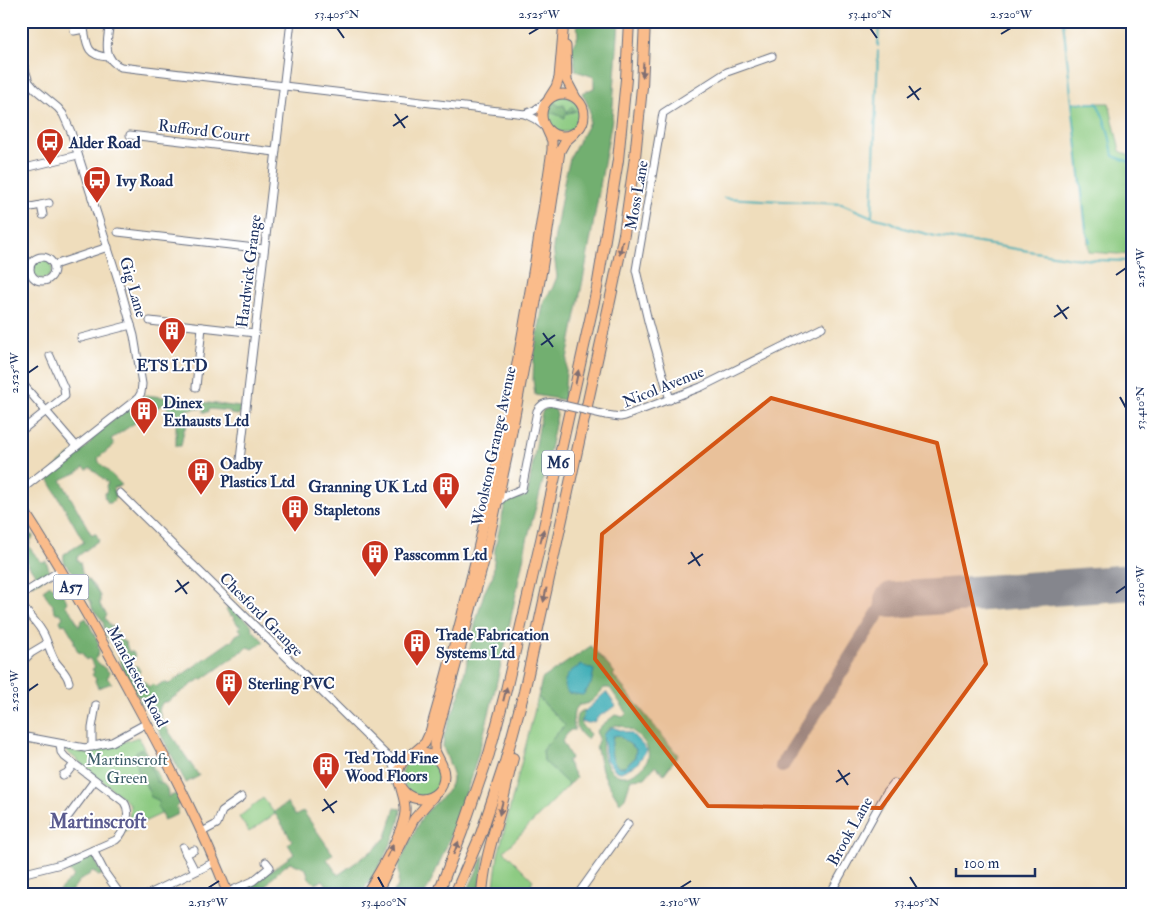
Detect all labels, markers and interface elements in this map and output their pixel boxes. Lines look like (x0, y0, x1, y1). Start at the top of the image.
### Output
text: 53.405°N (314, 7, 360, 22)
text: 2.525°W (518, 7, 560, 22)
text: 53.410°N (848, 7, 892, 22)
text: 2.520°W (990, 7, 1033, 22)
one-way arrow (638, 62, 646, 78)
street label: Rufford Court (157, 115, 251, 147)
bus stop icon: Alder Road (35, 127, 65, 166)
place label: Alder Road (68, 133, 141, 153)
street label: Moss Lane (621, 159, 653, 232)
bus stop icon: Ivy Road (82, 165, 112, 204)
place label: Ivy Road (116, 171, 173, 192)
street label: Hardwick Grange (232, 213, 266, 329)
one-way arrow (616, 241, 624, 257)
text: 2.515°W (1133, 247, 1148, 288)
street label: Gig Lane (115, 255, 151, 320)
building icon: ETS LTD (157, 316, 187, 355)
text: 2.525°W (7, 352, 22, 394)
place label: ETS LTD (136, 356, 208, 376)
street label: Nicol Avenue (620, 361, 707, 412)
street label: Woolston Grange Avenue (467, 364, 521, 529)
one-way arrow (573, 369, 581, 384)
text: 53.410°N (1133, 386, 1148, 430)
place label: Dinex Exhausts Ltd (163, 393, 249, 431)
building icon: Dinex Exhausts Ltd (129, 396, 159, 435)
road number: M6 (542, 450, 574, 476)
place label: Oadby Plastics Ltd (220, 454, 295, 492)
building icon: Oadby Plastics Ltd (186, 457, 216, 496)
building icon: Granning UK Ltd (431, 471, 461, 510)
place label: Granning UK Ltd (308, 477, 427, 498)
building icon: Stapletons (280, 494, 310, 533)
place label: Stapletons (314, 500, 380, 521)
one-way arrow (539, 527, 547, 543)
building icon: Passcomm Ltd (360, 539, 390, 578)
place label: Passcomm Ltd (394, 545, 488, 565)
text: 2.510°W (1133, 565, 1148, 606)
street label: Chesford Grange (215, 568, 308, 661)
road number: A57 (54, 574, 88, 600)
one-way arrow (541, 588, 549, 603)
street label: Manchester Road (102, 622, 172, 731)
place label: Trade Fabrication Systems Ltd (435, 625, 550, 664)
building icon: Trade Fabrication Systems Ltd (402, 628, 432, 667)
building icon: Sterling PVC (214, 668, 244, 707)
text: 2.520°W (7, 669, 22, 712)
place label: Sterling PVC (248, 674, 335, 695)
one-way arrow (501, 686, 509, 701)
place label: Ted Todd Fine Wood Floors (344, 748, 439, 786)
park label: Martinscroft Green (86, 750, 168, 788)
building icon: Ted Todd Fine Wood Floors (311, 751, 341, 790)
street label: Brook Lane (823, 793, 877, 869)
one-way arrow (496, 801, 504, 816)
district label: Martinscroft (49, 810, 147, 834)
one-way arrow (453, 841, 460, 856)
one-way arrow (386, 844, 394, 858)
scale bar (956, 845, 1035, 877)
text: 100 m (964, 854, 1000, 873)
text: 2.515°W (188, 895, 229, 910)
text: 53.400°N (361, 895, 407, 910)
text: 2.510°W (660, 895, 701, 910)
text: 53.405°N (894, 895, 940, 910)

